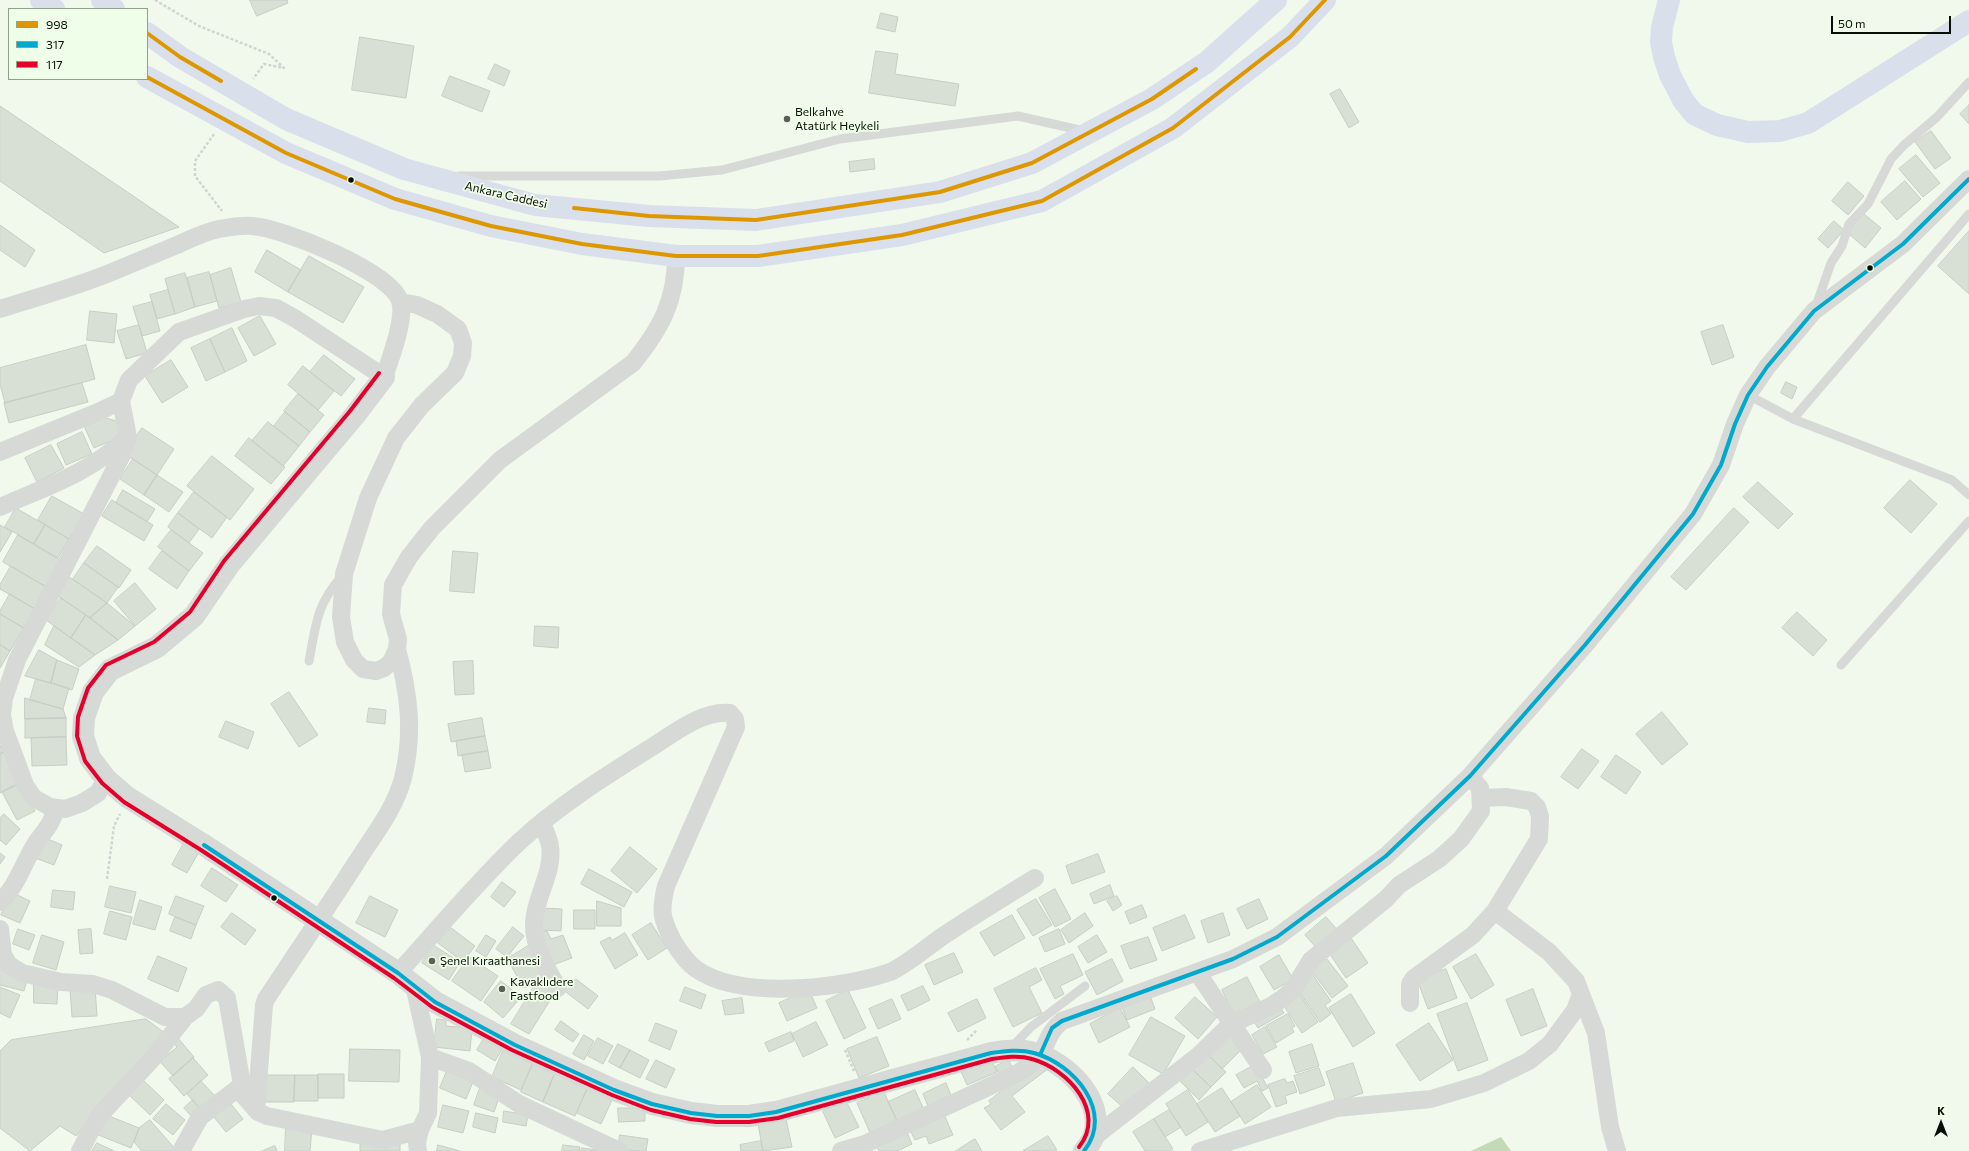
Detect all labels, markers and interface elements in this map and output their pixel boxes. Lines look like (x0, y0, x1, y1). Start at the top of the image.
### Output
legend (8, 8, 148, 80)
scale bar (1833, 8, 1953, 34)
text: 50 m (1838, 16, 1866, 30)
text: 998 (46, 17, 68, 31)
text: 317 (46, 37, 64, 51)
text: 117 (46, 57, 63, 71)
place label: Belkahve Atatürk Heykeli (795, 105, 879, 133)
marker: Belkahve Atatürk Heykeli (782, 114, 792, 124)
unlabelled marker (346, 175, 356, 185)
street label: Ankara Caddesi (463, 178, 549, 212)
unlabelled marker (1865, 263, 1875, 273)
unlabelled marker (269, 893, 279, 903)
place label: Şenel Kıraathanesi (440, 954, 540, 968)
marker: Şenel Kıraathanesi (427, 956, 437, 966)
place label: Kavaklıdere Fastfood (510, 975, 573, 1003)
marker: Kavaklıdere Fastfood (497, 984, 507, 994)
north arrow (1921, 1103, 1961, 1143)
text: K (1937, 1104, 1945, 1117)

